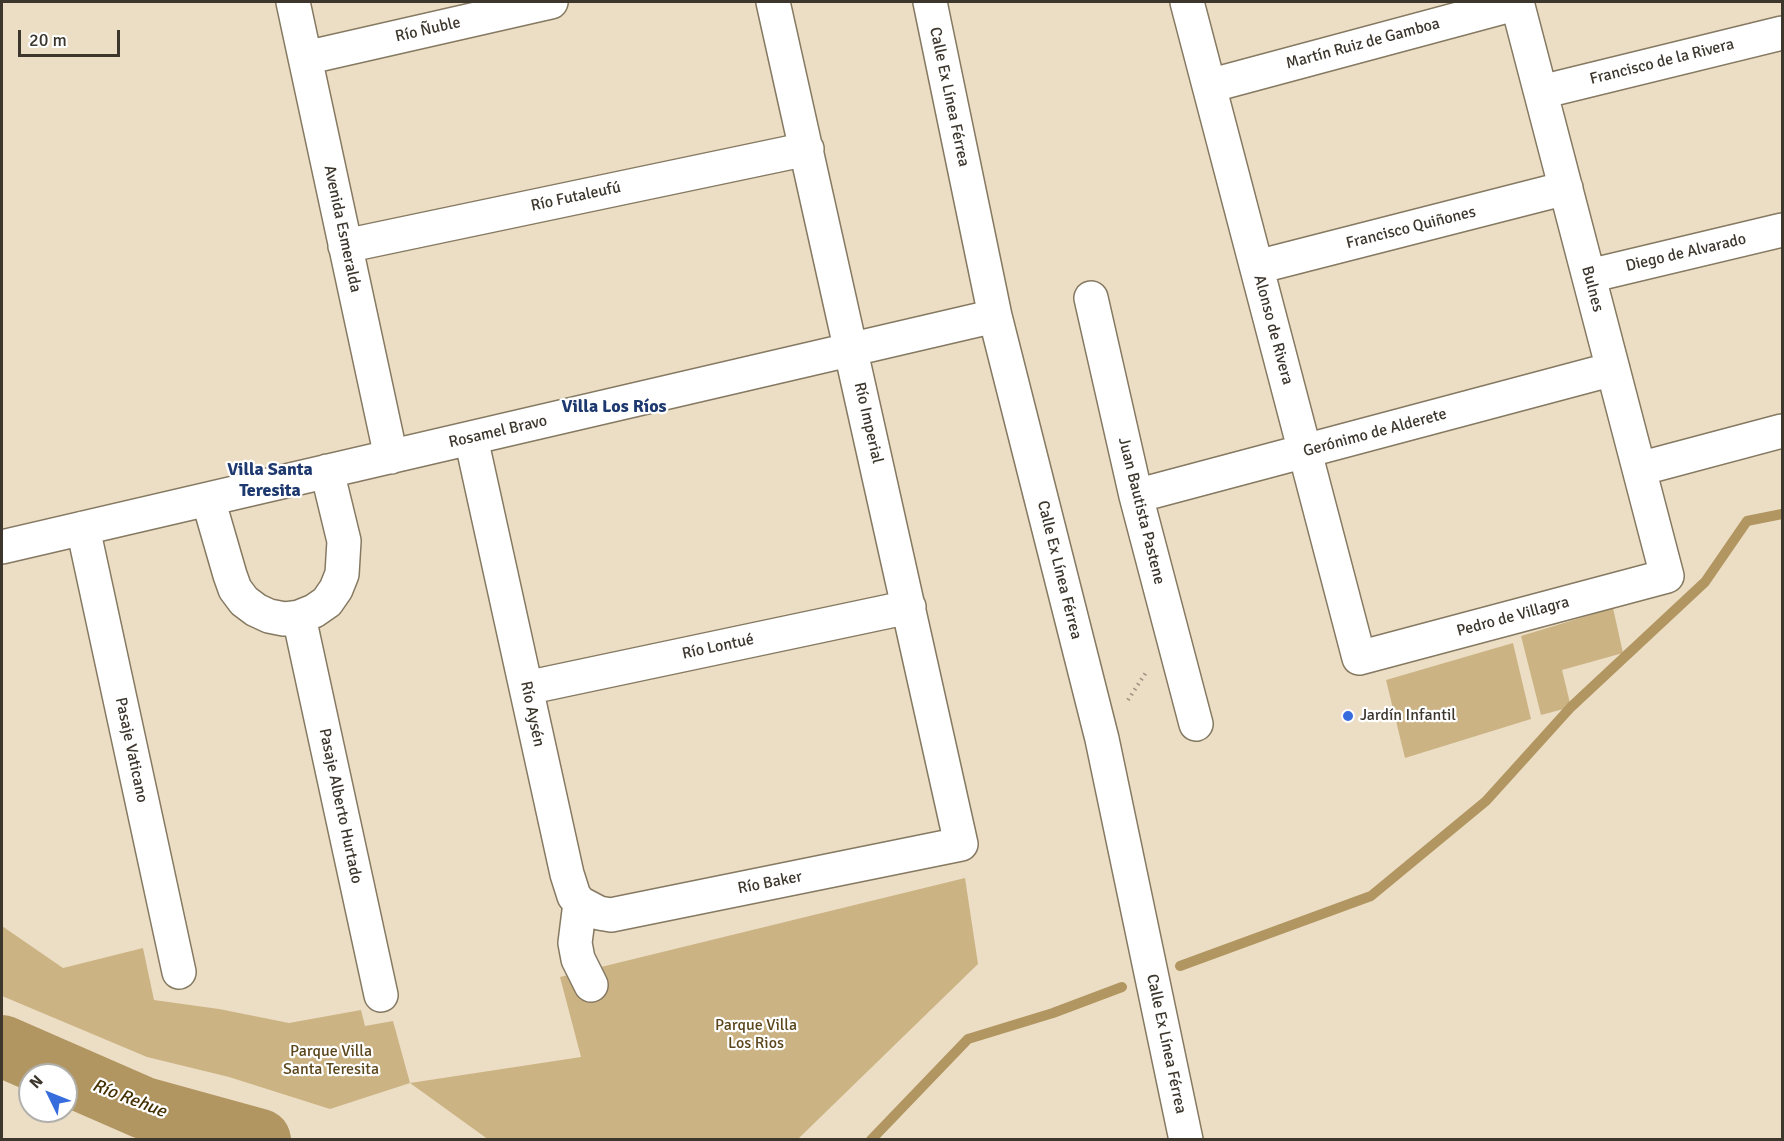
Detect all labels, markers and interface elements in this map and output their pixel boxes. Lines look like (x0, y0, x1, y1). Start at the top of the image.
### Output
street label: Río Ñuble (393, 13, 463, 47)
street label: Martín Ruiz de Gamboa (1284, 14, 1442, 74)
scale bar (21, 18, 123, 56)
street label: Calle Ex Línea Férrea (925, 25, 973, 169)
text: 20 m (29, 29, 67, 51)
street label: Francisco de la Rivera (1588, 35, 1736, 89)
street label: Avenida Esmeralda (319, 164, 365, 294)
street label: Río Futaleufú (529, 178, 623, 216)
street label: Francisco Quiñones (1344, 203, 1478, 253)
street label: Diego de Alvarado (1624, 230, 1748, 276)
street label: Bulnes (1577, 264, 1607, 314)
street label: Alonso de Rivera (1249, 273, 1297, 387)
street label: Río Imperial (849, 380, 887, 466)
district label: Villa Los Ríos (562, 396, 666, 418)
street label: Gerónimo de Alderete (1301, 405, 1449, 461)
street label: Rosamel Bravo (447, 411, 549, 453)
street label: Juan Bautista Pastene (1113, 435, 1169, 587)
district label: Villa Santa Teresita (227, 459, 313, 502)
street label: Calle Ex Línea Férrea (1032, 499, 1086, 641)
street label: Pedro de Villagra (1455, 593, 1571, 641)
street label: Río Lontué (680, 630, 756, 664)
street label: Río Aysén (516, 679, 548, 749)
street label: Pasaje Vaticano (110, 696, 152, 804)
place label: Jardín Infantil (1360, 706, 1456, 726)
marker: Jardín Infantil (1341, 709, 1355, 723)
street label: Pasaje Alberto Hurtado (314, 727, 366, 885)
street label: Río Baker (736, 867, 804, 899)
street label: Calle Ex Línea Férrea (1142, 972, 1190, 1116)
park label: Parque Villa Los Rios (715, 1016, 797, 1054)
park label: Parque Villa Santa Teresita (283, 1042, 379, 1080)
north arrow (18, 1063, 78, 1123)
text: N (25, 1071, 47, 1093)
water label: Río Rehue (89, 1075, 169, 1123)

